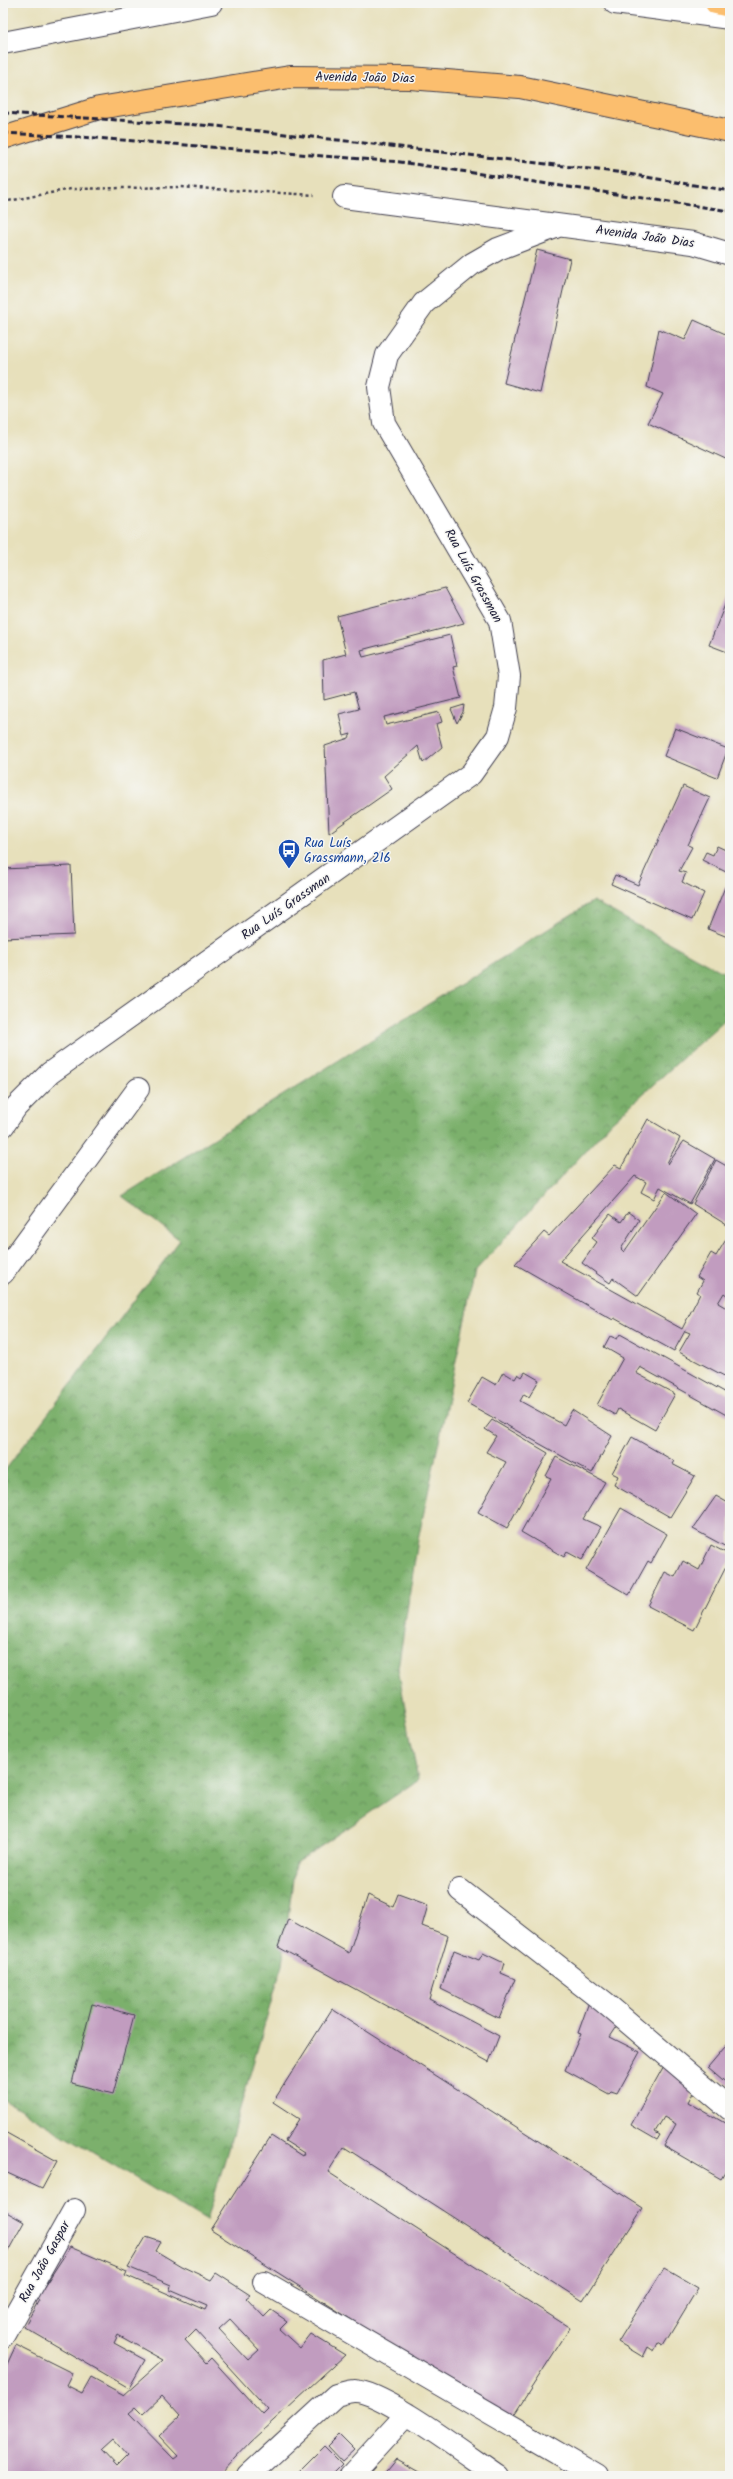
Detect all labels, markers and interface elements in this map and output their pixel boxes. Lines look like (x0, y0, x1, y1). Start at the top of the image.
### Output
street label: Avenida João Dias (315, 67, 415, 89)
street label: Avenida João Dias (594, 220, 696, 254)
street label: Rua Luís Grassman (438, 525, 508, 627)
place label: Rua Luís Grassmann, 216 (304, 833, 391, 869)
bus stop icon: Rua Luís Grassmann, 216 (276, 837, 302, 870)
street label: Rua Luís Grassman (237, 868, 335, 946)
street label: Rua João Gaspar (14, 2217, 76, 2307)

